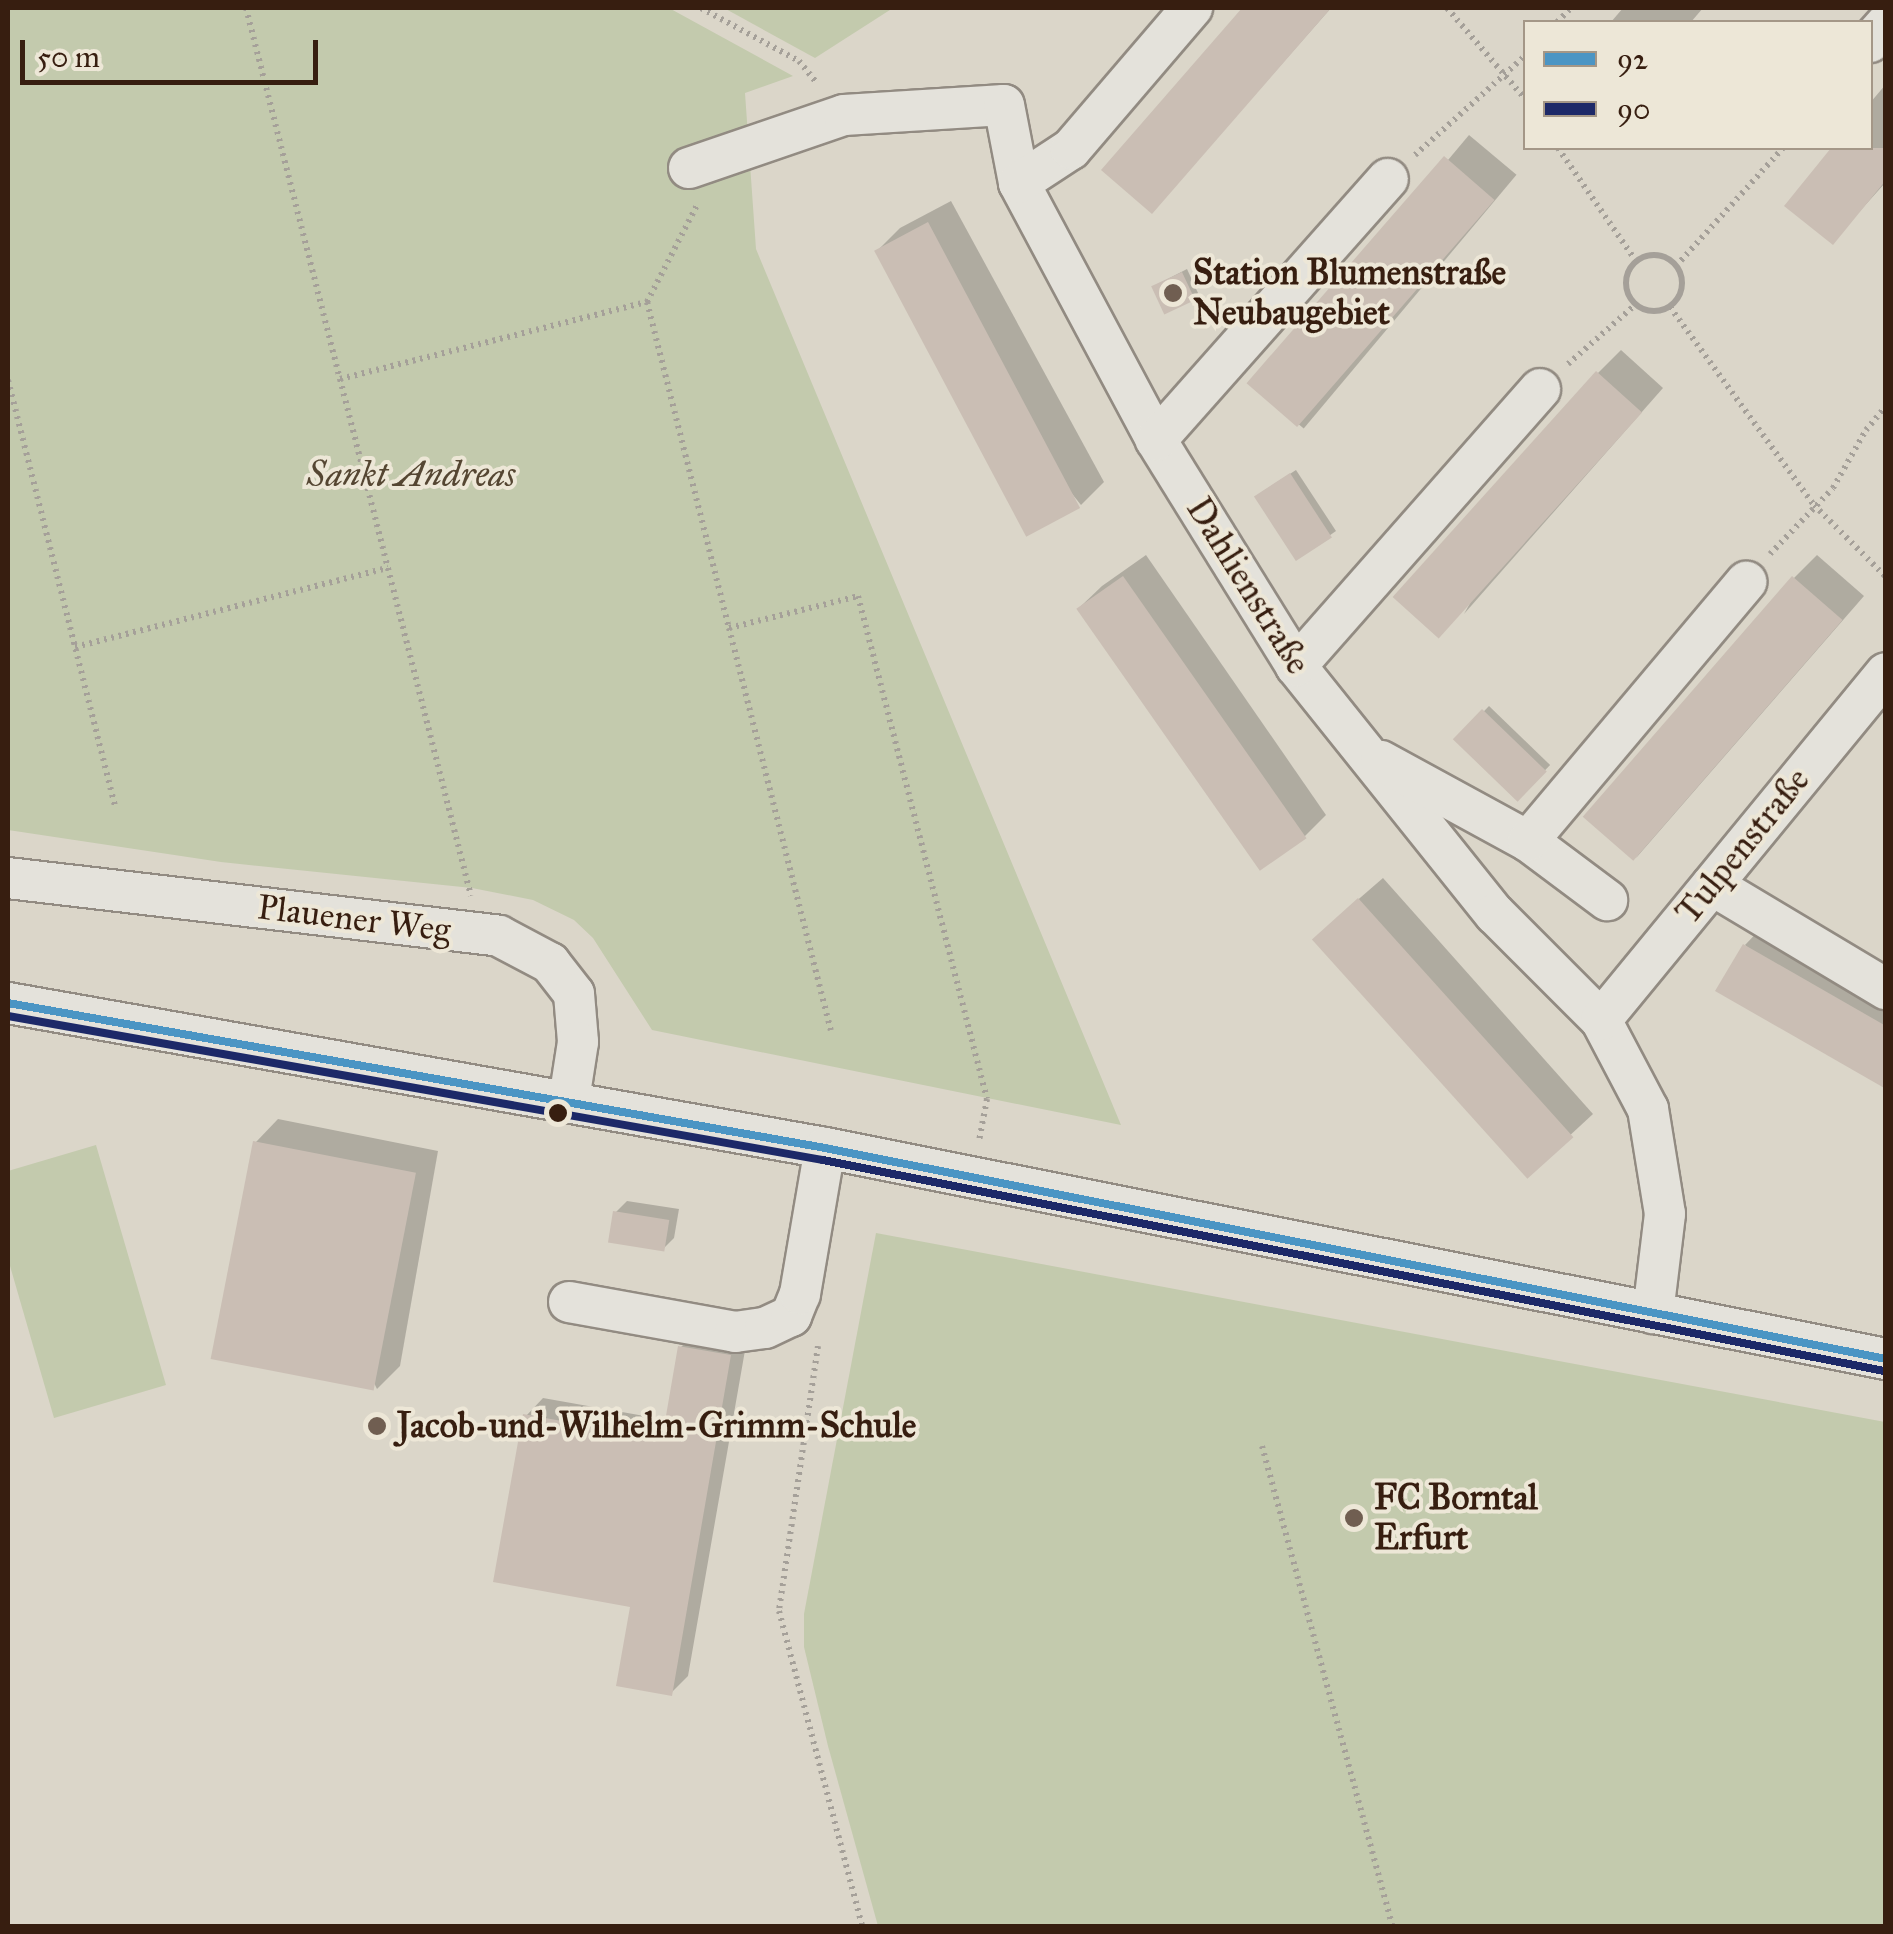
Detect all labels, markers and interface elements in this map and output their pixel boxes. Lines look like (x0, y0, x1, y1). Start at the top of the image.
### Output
scale bar (25, 20, 322, 82)
legend (1523, 20, 1873, 150)
text: 50 m (37, 39, 100, 75)
text: 92 (1617, 41, 1648, 77)
text: 90 (1617, 91, 1651, 127)
place label: Station Blumenstraße Neubaugebiet (1193, 252, 1506, 334)
marker: Station Blumenstraße Neubaugebiet (1162, 282, 1184, 304)
park label: Sankt Andreas (307, 454, 515, 496)
street label: Dahlienstraße (1177, 490, 1319, 682)
street label: Tulpenstraße (1667, 760, 1819, 932)
street label: Plauener Weg (255, 886, 453, 952)
unlabelled marker (548, 1103, 568, 1123)
place label: Jacob-und-Wilhelm-Grimm-Schule (397, 1405, 916, 1447)
marker: Jacob-und-Wilhelm-Grimm-Schule (366, 1415, 388, 1437)
place label: FC Borntal Erfurt (1374, 1477, 1538, 1559)
marker: FC Borntal Erfurt (1343, 1507, 1365, 1529)

